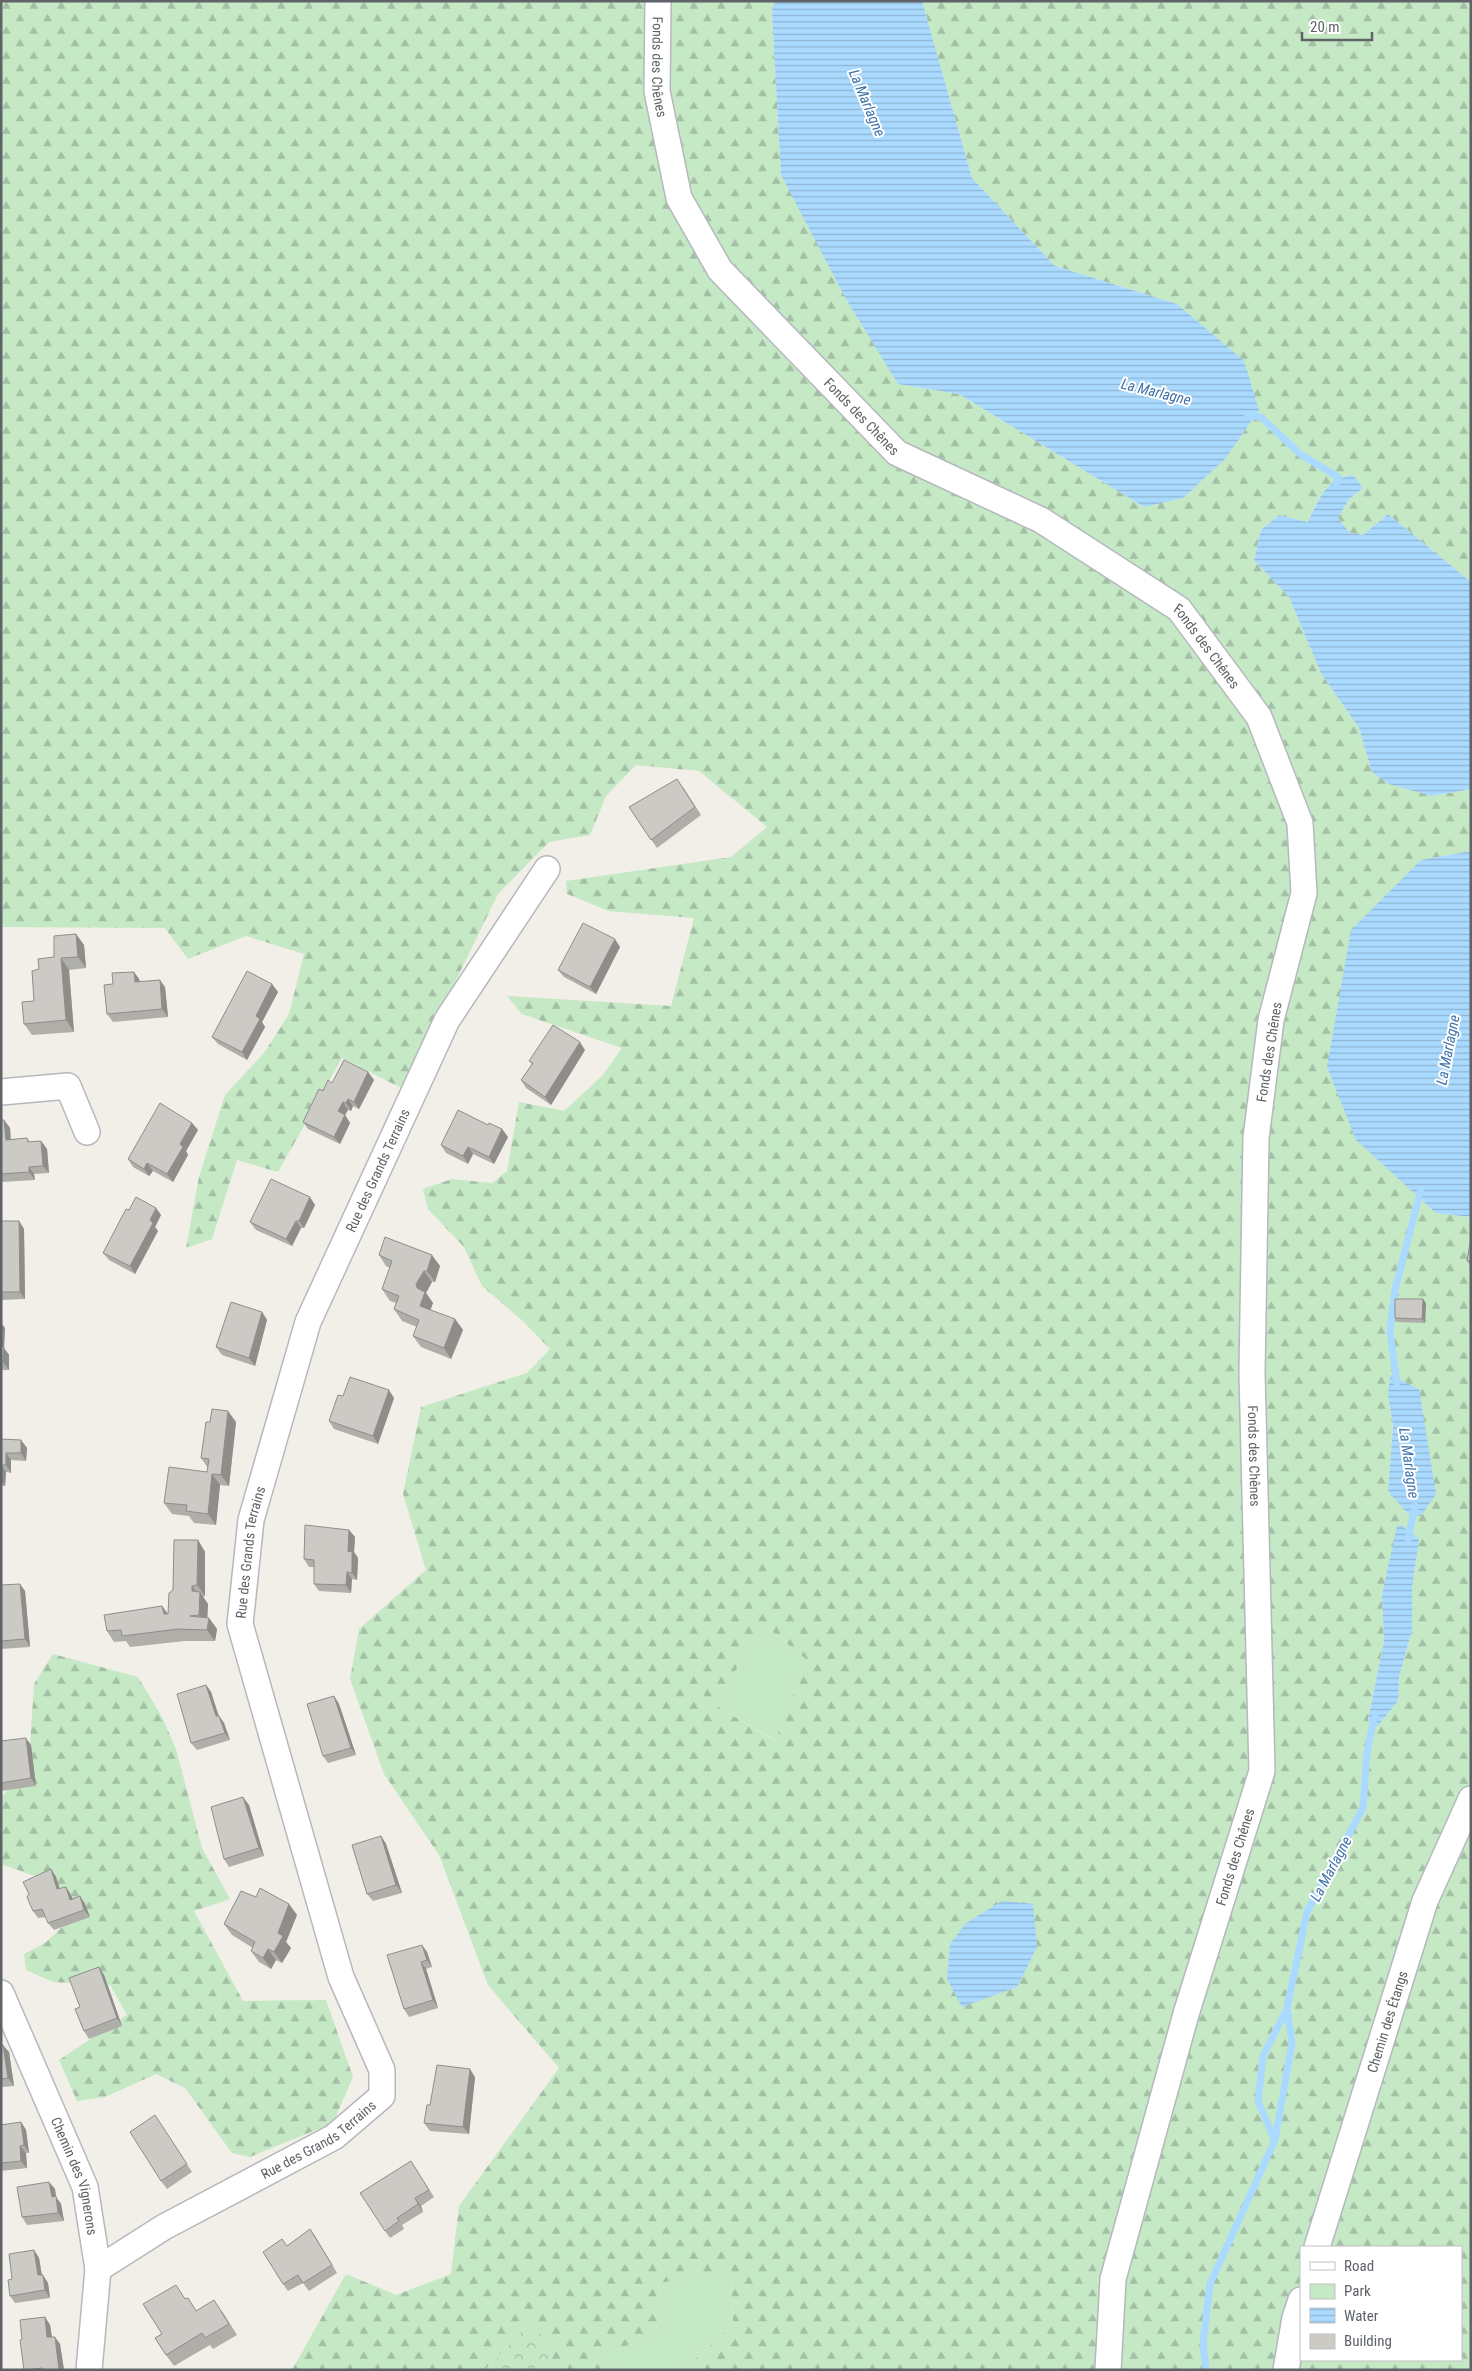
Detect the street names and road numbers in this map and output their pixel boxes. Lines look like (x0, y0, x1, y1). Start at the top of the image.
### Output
street label: Fonds des Chênes (649, 16, 670, 119)
street label: Fonds des Chênes (821, 375, 903, 458)
street label: Fonds des Chênes (1171, 600, 1243, 692)
street label: Fonds des Chênes (1253, 1001, 1285, 1103)
street label: Rue des Grands Terrains (343, 1106, 413, 1235)
street label: Fonds des Chênes (1245, 1405, 1263, 1507)
street label: Rue des Grands Terrains (233, 1484, 268, 1619)
street label: Fonds des Chênes (1213, 1806, 1257, 1908)
street label: Chemin des Étangs (1364, 1969, 1411, 2075)
street label: Rue des Grands Terrains (258, 2097, 379, 2182)
street label: Chemin des Vignerons (48, 2115, 100, 2236)

